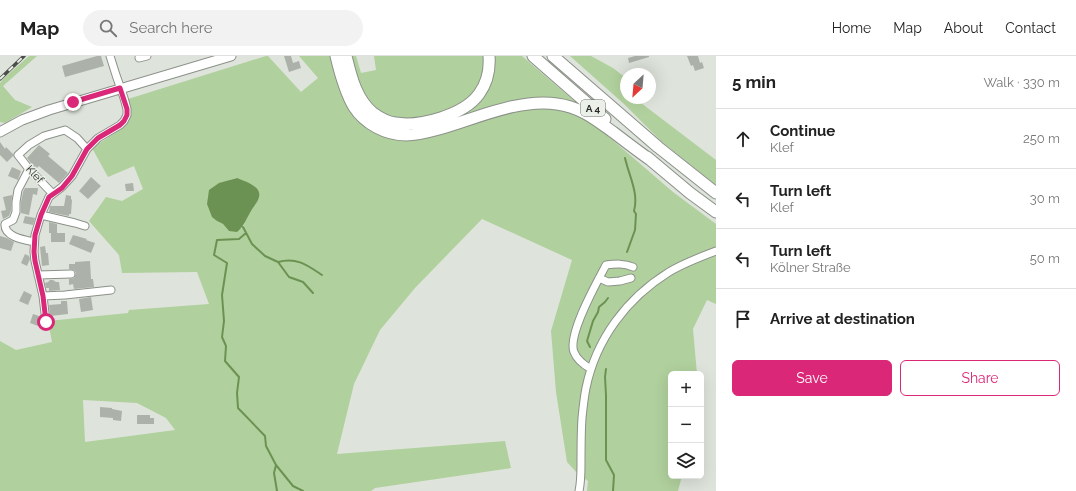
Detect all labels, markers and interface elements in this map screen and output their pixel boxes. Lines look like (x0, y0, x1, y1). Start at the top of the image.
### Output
search box (83, 10, 363, 46)
text: Map (20, 17, 59, 39)
icon: search (97, 17, 119, 39)
text: Search here (129, 19, 213, 37)
text: Home (832, 20, 871, 36)
text: Map (893, 20, 922, 36)
text: About (944, 20, 983, 36)
text: Contact (1005, 20, 1056, 36)
north arrow (620, 68, 656, 104)
text: 5 min (732, 72, 776, 92)
text: Walk · 330 m (983, 75, 1060, 90)
route end (64, 93, 82, 111)
road number: A 4 (581, 100, 605, 116)
text: Continue (770, 122, 835, 140)
icon: ahead (732, 128, 754, 150)
text: 250 m (1023, 131, 1060, 146)
text: Klef (770, 140, 794, 155)
street label: Klef (23, 163, 46, 186)
text: Turn left (770, 182, 831, 200)
icon: left (732, 188, 754, 210)
text: 30 m (1030, 191, 1060, 206)
text: Klef (770, 200, 794, 215)
text: Turn left (770, 242, 831, 260)
icon: left (732, 248, 754, 270)
text: 50 m (1030, 251, 1060, 266)
text: Kölner Straße (770, 260, 851, 275)
icon: arrive (732, 308, 754, 330)
text: Arrive at destination (770, 310, 915, 328)
route start (37, 313, 55, 331)
button: Save (732, 360, 892, 396)
button: Share (900, 360, 1060, 396)
map controls (668, 371, 704, 479)
button: + (668, 371, 704, 407)
button: − (668, 407, 704, 443)
button: layers (668, 443, 704, 479)

